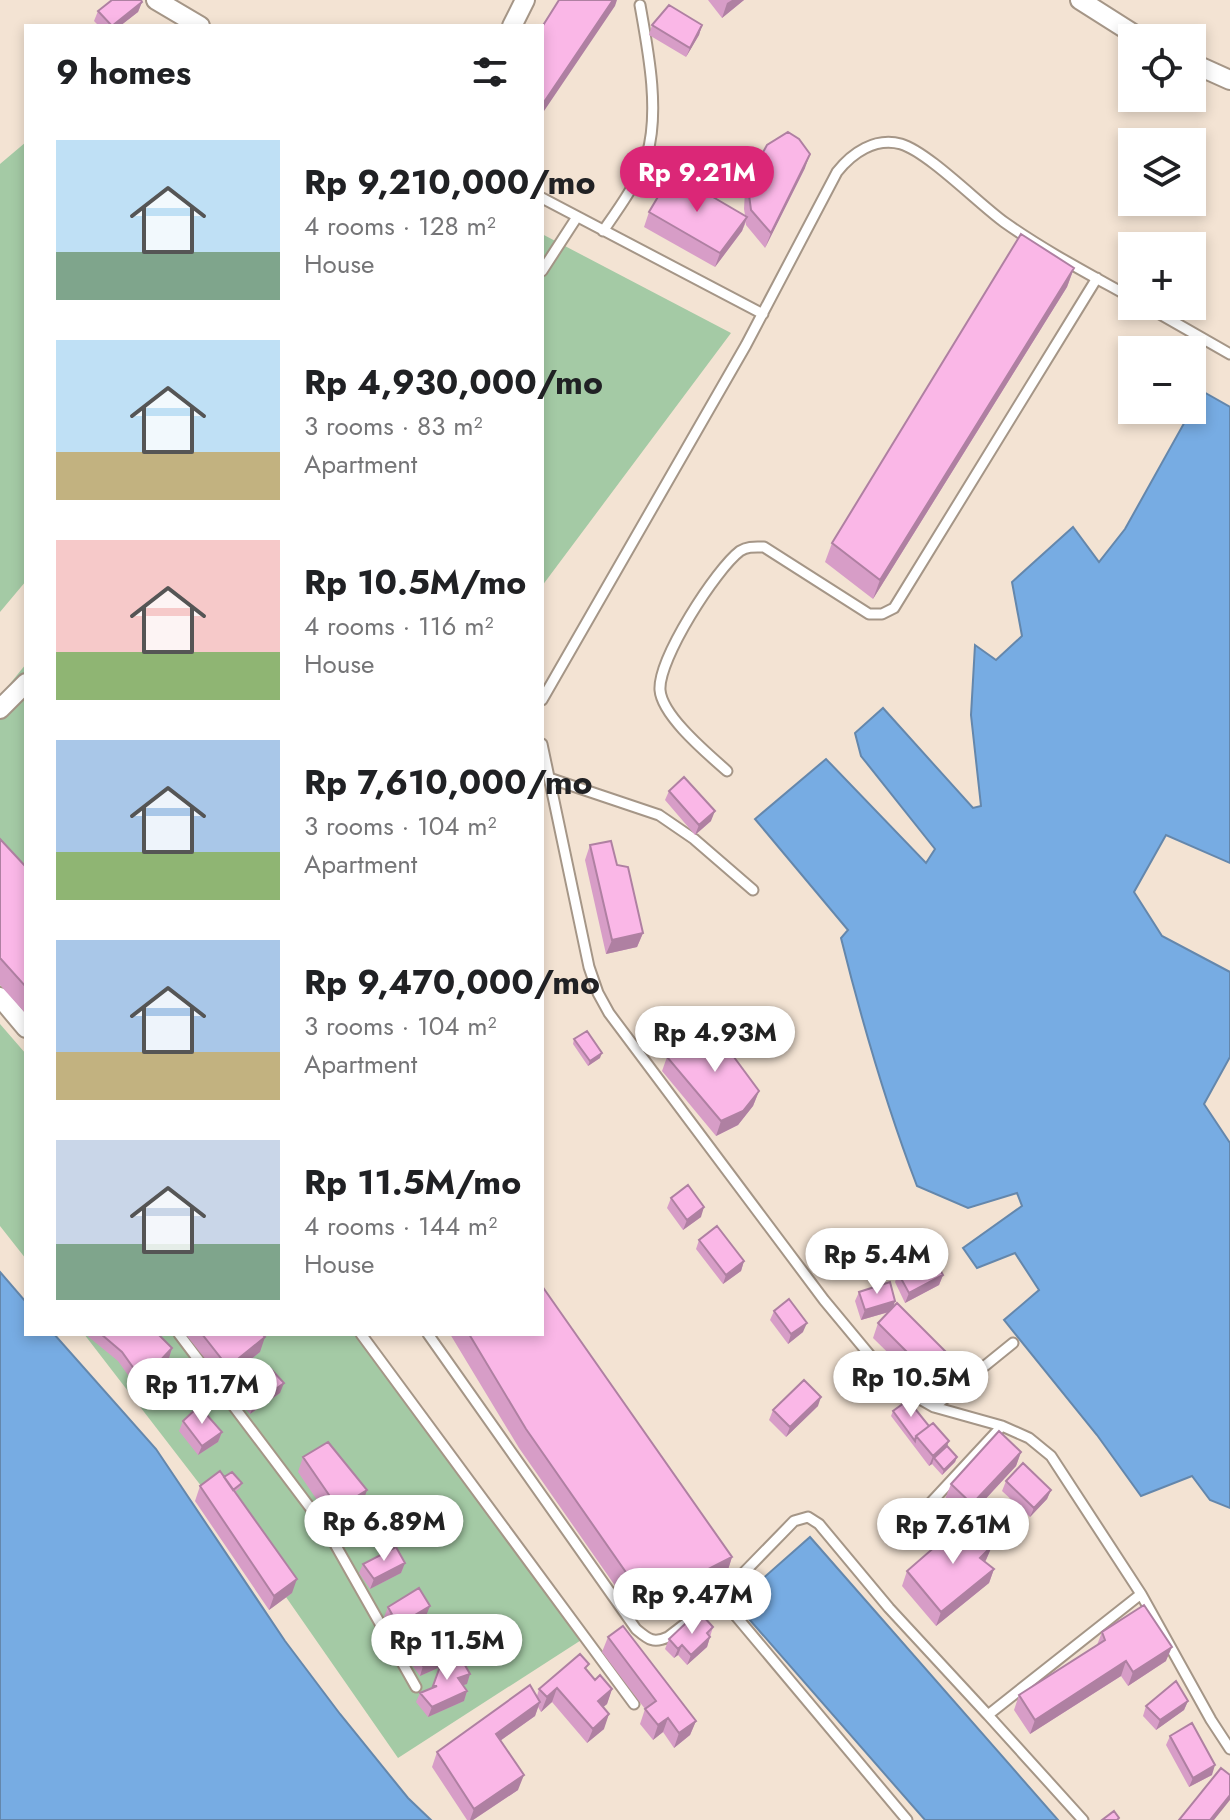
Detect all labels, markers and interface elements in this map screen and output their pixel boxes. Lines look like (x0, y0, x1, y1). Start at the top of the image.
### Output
map controls (1118, 24, 1206, 424)
button: locate (1118, 24, 1206, 112)
text: 9 homes (56, 48, 191, 97)
icon: filters (468, 50, 512, 94)
button: layers (1118, 128, 1206, 216)
pin: Rp 9.21M (614, 146, 780, 214)
text: Rp 9.21M (638, 153, 756, 191)
text: Rp 9,210,000/mo (304, 158, 595, 207)
icon: home (120, 172, 216, 268)
text: 4 rooms · 128 m² (304, 207, 496, 245)
button: + (1118, 232, 1206, 320)
text: House (304, 245, 374, 283)
button: − (1118, 336, 1206, 424)
text: Rp 4,930,000/mo (304, 358, 603, 407)
icon: home (120, 372, 216, 468)
text: 3 rooms · 83 m² (304, 407, 483, 445)
text: Apartment (304, 445, 417, 483)
text: Rp 10.5M/mo (304, 558, 526, 607)
icon: home (120, 572, 216, 668)
text: 4 rooms · 116 m² (304, 607, 494, 645)
text: House (304, 645, 374, 683)
text: Rp 7,610,000/mo (304, 758, 593, 807)
icon: home (120, 772, 216, 868)
text: 3 rooms · 104 m² (304, 807, 497, 845)
text: Apartment (304, 845, 417, 883)
text: Rp 9,470,000/mo (304, 958, 600, 1007)
icon: home (120, 972, 216, 1068)
pin: Rp 4.93M (632, 1006, 798, 1074)
text: 3 rooms · 104 m² (304, 1007, 497, 1045)
text: Rp 4.93M (653, 1013, 777, 1051)
text: Apartment (304, 1045, 417, 1083)
text: Rp 11.5M/mo (304, 1158, 521, 1207)
icon: home (120, 1172, 216, 1268)
text: 4 rooms · 144 m² (304, 1207, 497, 1245)
pin: Rp 5.4M (803, 1228, 951, 1296)
text: Rp 5.4M (823, 1235, 931, 1273)
text: House (304, 1245, 374, 1283)
pin: Rp 10.5M (828, 1351, 994, 1419)
pin: Rp 11.7M (119, 1358, 285, 1426)
text: Rp 10.5M (851, 1358, 971, 1396)
text: Rp 11.7M (145, 1365, 259, 1403)
pin: Rp 6.89M (301, 1495, 467, 1563)
pin: Rp 7.61M (870, 1498, 1036, 1566)
text: Rp 6.89M (322, 1502, 446, 1540)
text: Rp 7.61M (895, 1505, 1011, 1543)
pin: Rp 9.47M (609, 1568, 775, 1636)
text: Rp 9.47M (631, 1575, 753, 1613)
pin: Rp 11.5M (364, 1614, 530, 1682)
text: Rp 11.5M (389, 1621, 505, 1659)

